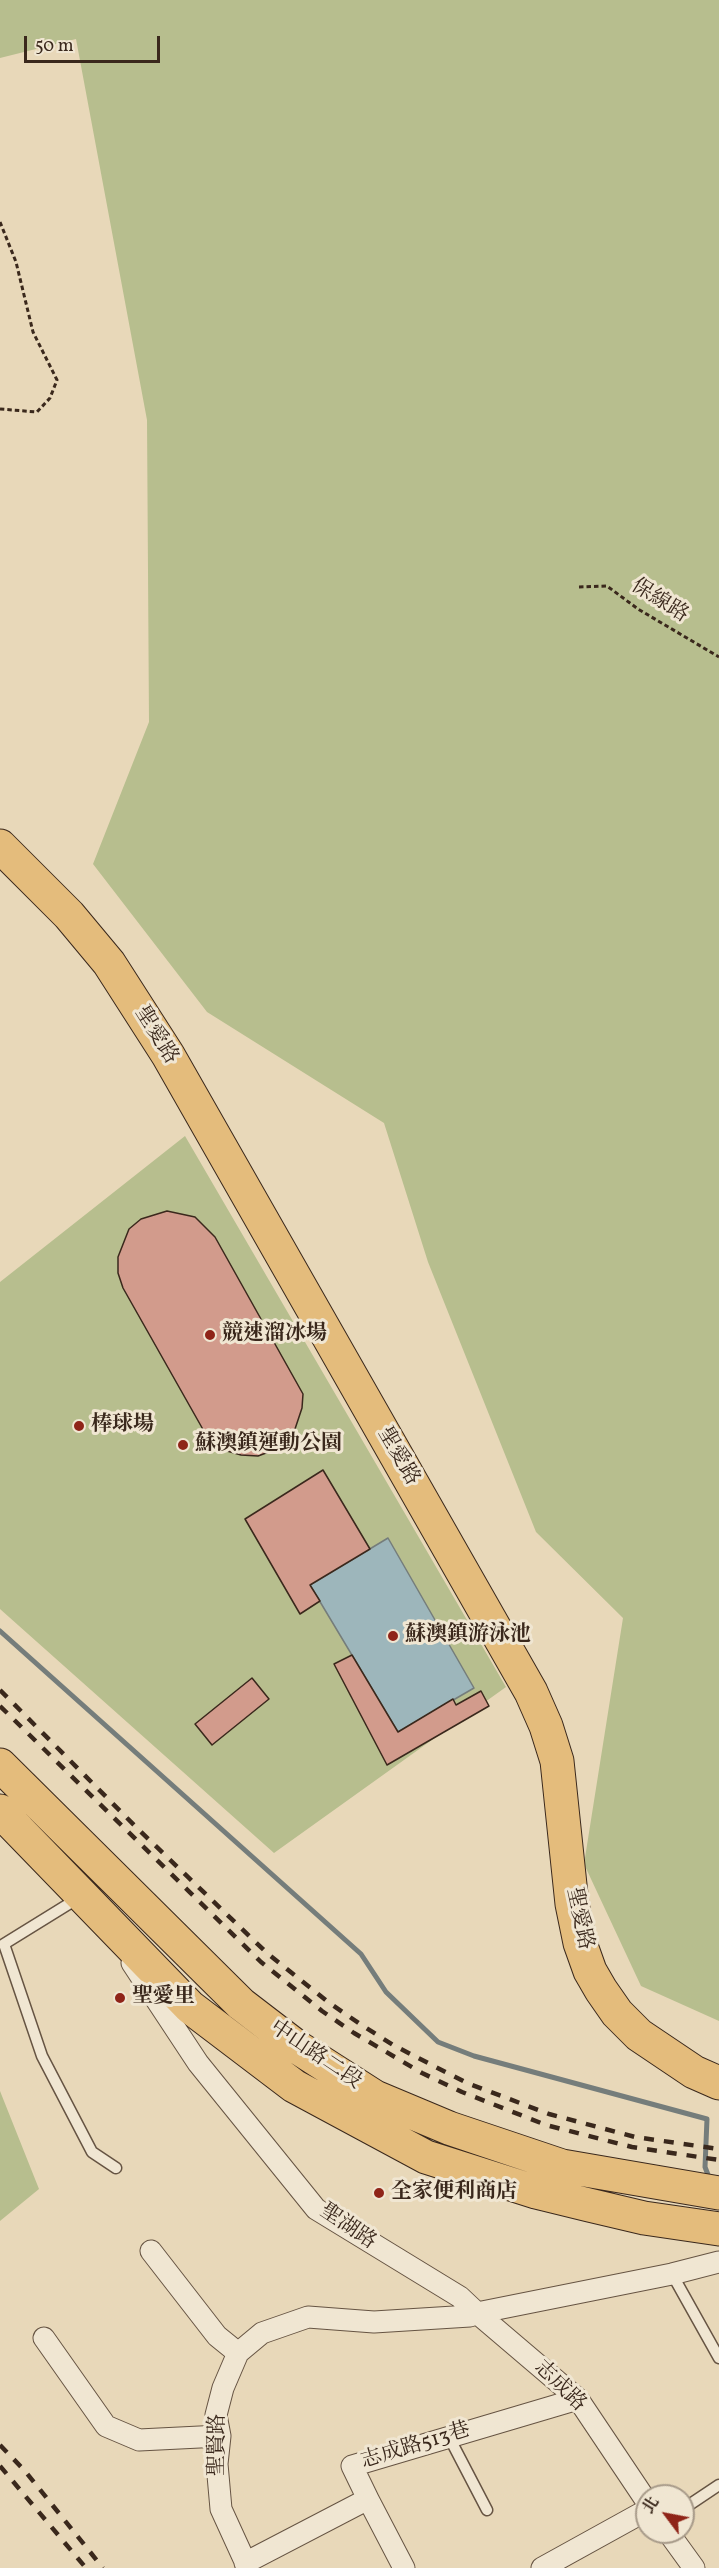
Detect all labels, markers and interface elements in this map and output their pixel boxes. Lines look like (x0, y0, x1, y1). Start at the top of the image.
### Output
scale bar (27, 24, 164, 62)
text: 50 m (35, 34, 74, 59)
street label: 保線路 (626, 575, 692, 629)
street label: 聖愛路 (128, 1003, 182, 1069)
place label: 競速溜冰場 (222, 1322, 327, 1348)
marker: 競速溜冰場 (203, 1328, 217, 1342)
place label: 棒球場 (91, 1413, 154, 1439)
marker: 棒球場 (72, 1419, 86, 1433)
street label: 聖愛路 (370, 1423, 424, 1491)
place label: 蘇澳鎮運動公園 (195, 1432, 342, 1458)
marker: 蘇澳鎮運動公園 (176, 1438, 190, 1452)
place label: 蘇澳鎮游泳池 (405, 1623, 531, 1649)
marker: 蘇澳鎮游泳池 (386, 1629, 400, 1643)
street label: 聖愛路 (559, 1886, 597, 1952)
place label: 聖愛里 (132, 1985, 195, 2011)
marker: 聖愛里 (113, 1991, 127, 2005)
street label: 中山路二段 (264, 2016, 366, 2096)
place label: 全家便利商店 (391, 2180, 517, 2206)
marker: 全家便利商店 (372, 2186, 386, 2200)
street label: 聖湖路 (314, 2200, 380, 2256)
street label: 志成路 (528, 2356, 590, 2418)
street label: 聖賢路 (206, 2414, 232, 2476)
street label: 志成路513巷 (358, 2418, 474, 2476)
north arrow (635, 2484, 695, 2544)
text: 北 (638, 2493, 665, 2518)

